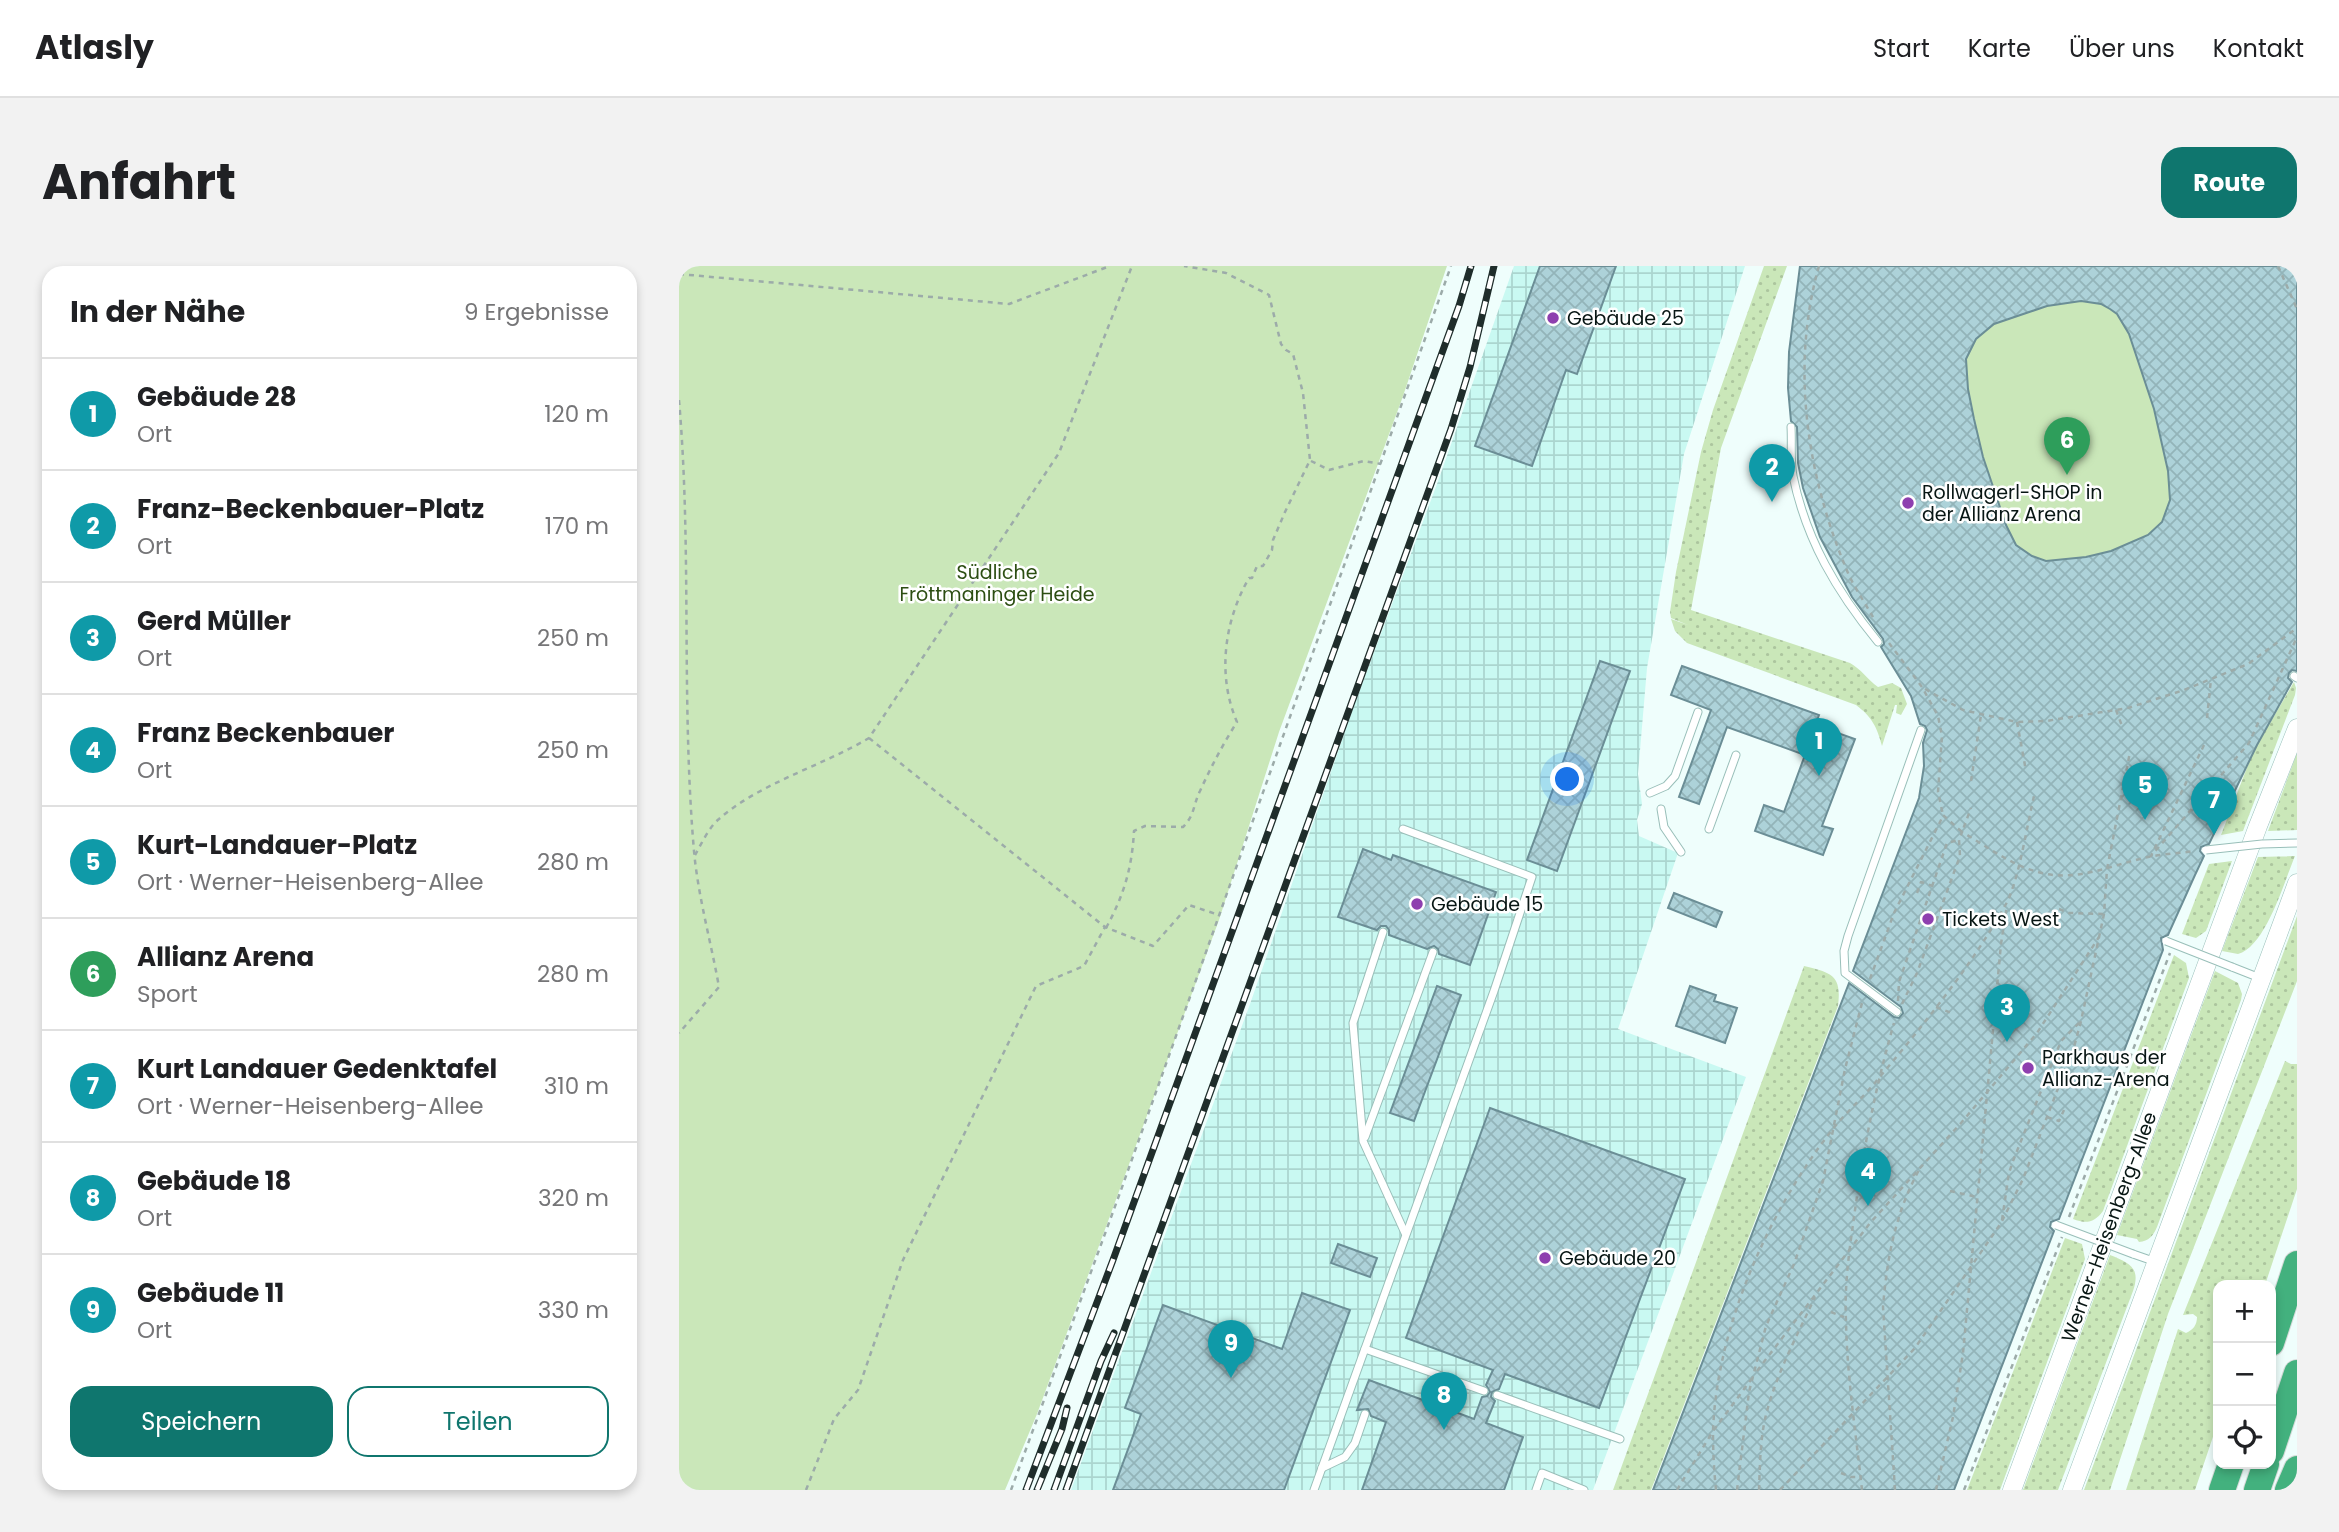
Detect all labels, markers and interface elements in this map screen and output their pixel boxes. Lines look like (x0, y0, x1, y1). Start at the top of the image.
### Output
text: Atlasly (35, 24, 154, 71)
text: Start (1873, 32, 1930, 65)
text: Karte (1968, 32, 2031, 65)
text: Über uns (2069, 32, 2175, 65)
text: Kontakt (2213, 32, 2304, 65)
button: Route (2161, 147, 2297, 218)
text: Anfahrt (42, 148, 236, 216)
text: In der Nähe (70, 290, 245, 333)
text: 9 Ergebnisse (464, 296, 609, 328)
place label: Gebäude 25 (1567, 305, 1684, 332)
marker: Gebäude 25 (1545, 310, 1561, 326)
text: Gebäude 28 (137, 379, 297, 415)
text: 1 (89, 398, 97, 430)
text: 120 m (544, 398, 609, 430)
pin: 6 (2044, 417, 2090, 475)
text: Ort (137, 418, 172, 450)
pin: 2 (1749, 444, 1795, 502)
place label: Rollwagerl-SHOP in der Allianz Arena (1922, 479, 2102, 528)
text: Franz-Beckenbauer-Platz (137, 491, 484, 527)
marker: Rollwagerl-SHOP in der Allianz Arena (1900, 495, 1916, 511)
text: 2 (86, 510, 100, 542)
text: 170 m (545, 510, 609, 542)
text: Ort (137, 530, 172, 562)
park label: Südliche Fröttmaninger Heide (899, 559, 1095, 608)
text: Gerd Müller (137, 603, 291, 639)
text: 3 (86, 622, 100, 654)
text: 250 m (537, 622, 609, 654)
text: Ort (137, 642, 172, 674)
text: Franz Beckenbauer (137, 715, 394, 751)
pin: 1 (1796, 718, 1842, 776)
text: 4 (85, 734, 101, 766)
text: 250 m (537, 734, 609, 766)
text: Ort (137, 754, 172, 786)
your location (1550, 762, 1584, 796)
pin: 5 (2122, 762, 2168, 820)
pin: 7 (2191, 777, 2237, 835)
text: Kurt-Landauer-Platz (137, 827, 417, 863)
text: 5 (86, 846, 100, 878)
text: 280 m (537, 846, 609, 878)
text: Ort · Werner-Heisenberg-Allee (137, 866, 483, 898)
place label: Gebäude 15 (1431, 891, 1543, 918)
marker: Gebäude 15 (1409, 896, 1425, 912)
place label: Tickets West (1942, 906, 2059, 933)
marker: Tickets West (1920, 911, 1936, 927)
text: Allianz Arena (137, 939, 314, 975)
text: 6 (86, 958, 100, 990)
text: 280 m (537, 958, 609, 990)
text: Sport (137, 978, 198, 1010)
pin: 3 (1984, 984, 2030, 1042)
place label: Parkhaus der Allianz-Arena (2042, 1044, 2170, 1093)
text: Kurt Landauer Gedenktafel (137, 1051, 497, 1087)
marker: Parkhaus der Allianz-Arena (2020, 1060, 2036, 1076)
text: 7 (87, 1070, 99, 1102)
text: 310 m (544, 1070, 609, 1102)
text: Ort · Werner-Heisenberg-Allee (137, 1090, 483, 1122)
street label: Werner-Heisenberg-Allee (2055, 1108, 2163, 1346)
pin: 4 (1845, 1148, 1891, 1206)
text: Gebäude 18 (137, 1163, 291, 1199)
text: 8 (86, 1182, 100, 1214)
text: 320 m (538, 1182, 609, 1214)
text: Ort (137, 1202, 172, 1234)
place label: Gebäude 20 (1559, 1245, 1676, 1272)
marker: Gebäude 20 (1537, 1250, 1553, 1266)
text: Gebäude 11 (137, 1275, 284, 1311)
map controls (2213, 1280, 2276, 1469)
button: + (2213, 1280, 2276, 1343)
text: 9 (86, 1294, 100, 1326)
text: 330 m (538, 1294, 609, 1326)
text: Ort (137, 1314, 172, 1346)
pin: 9 (1208, 1320, 1254, 1378)
button: − (2213, 1343, 2276, 1406)
pin: 8 (1421, 1372, 1467, 1430)
button: Speichern (70, 1386, 333, 1457)
button: Teilen (347, 1386, 609, 1457)
button: locate (2213, 1406, 2276, 1469)

